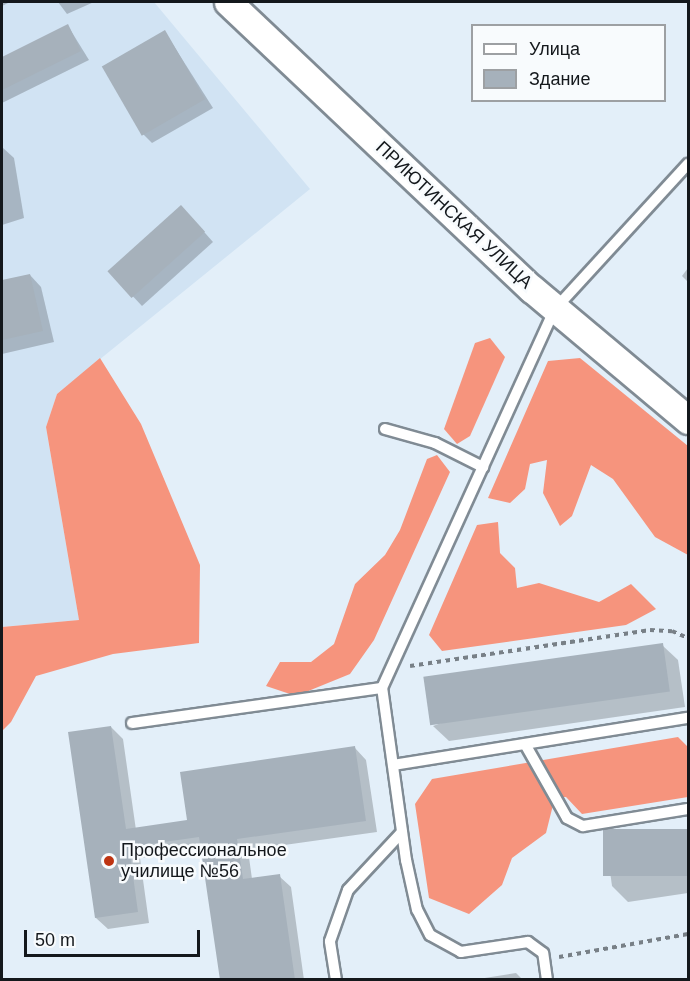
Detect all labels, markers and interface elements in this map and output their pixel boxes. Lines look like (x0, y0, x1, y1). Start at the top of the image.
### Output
legend (471, 24, 666, 102)
text: Улица (529, 39, 580, 59)
text: Здание (529, 69, 590, 89)
street label: ПРИЮТИНСКАЯ УЛИЦА (371, 137, 537, 293)
place label: Профессиональное училище №56 (121, 840, 287, 882)
marker: Профессиональное училище №56 (102, 854, 116, 868)
scale bar (27, 918, 202, 956)
text: 50 m (35, 930, 75, 950)

